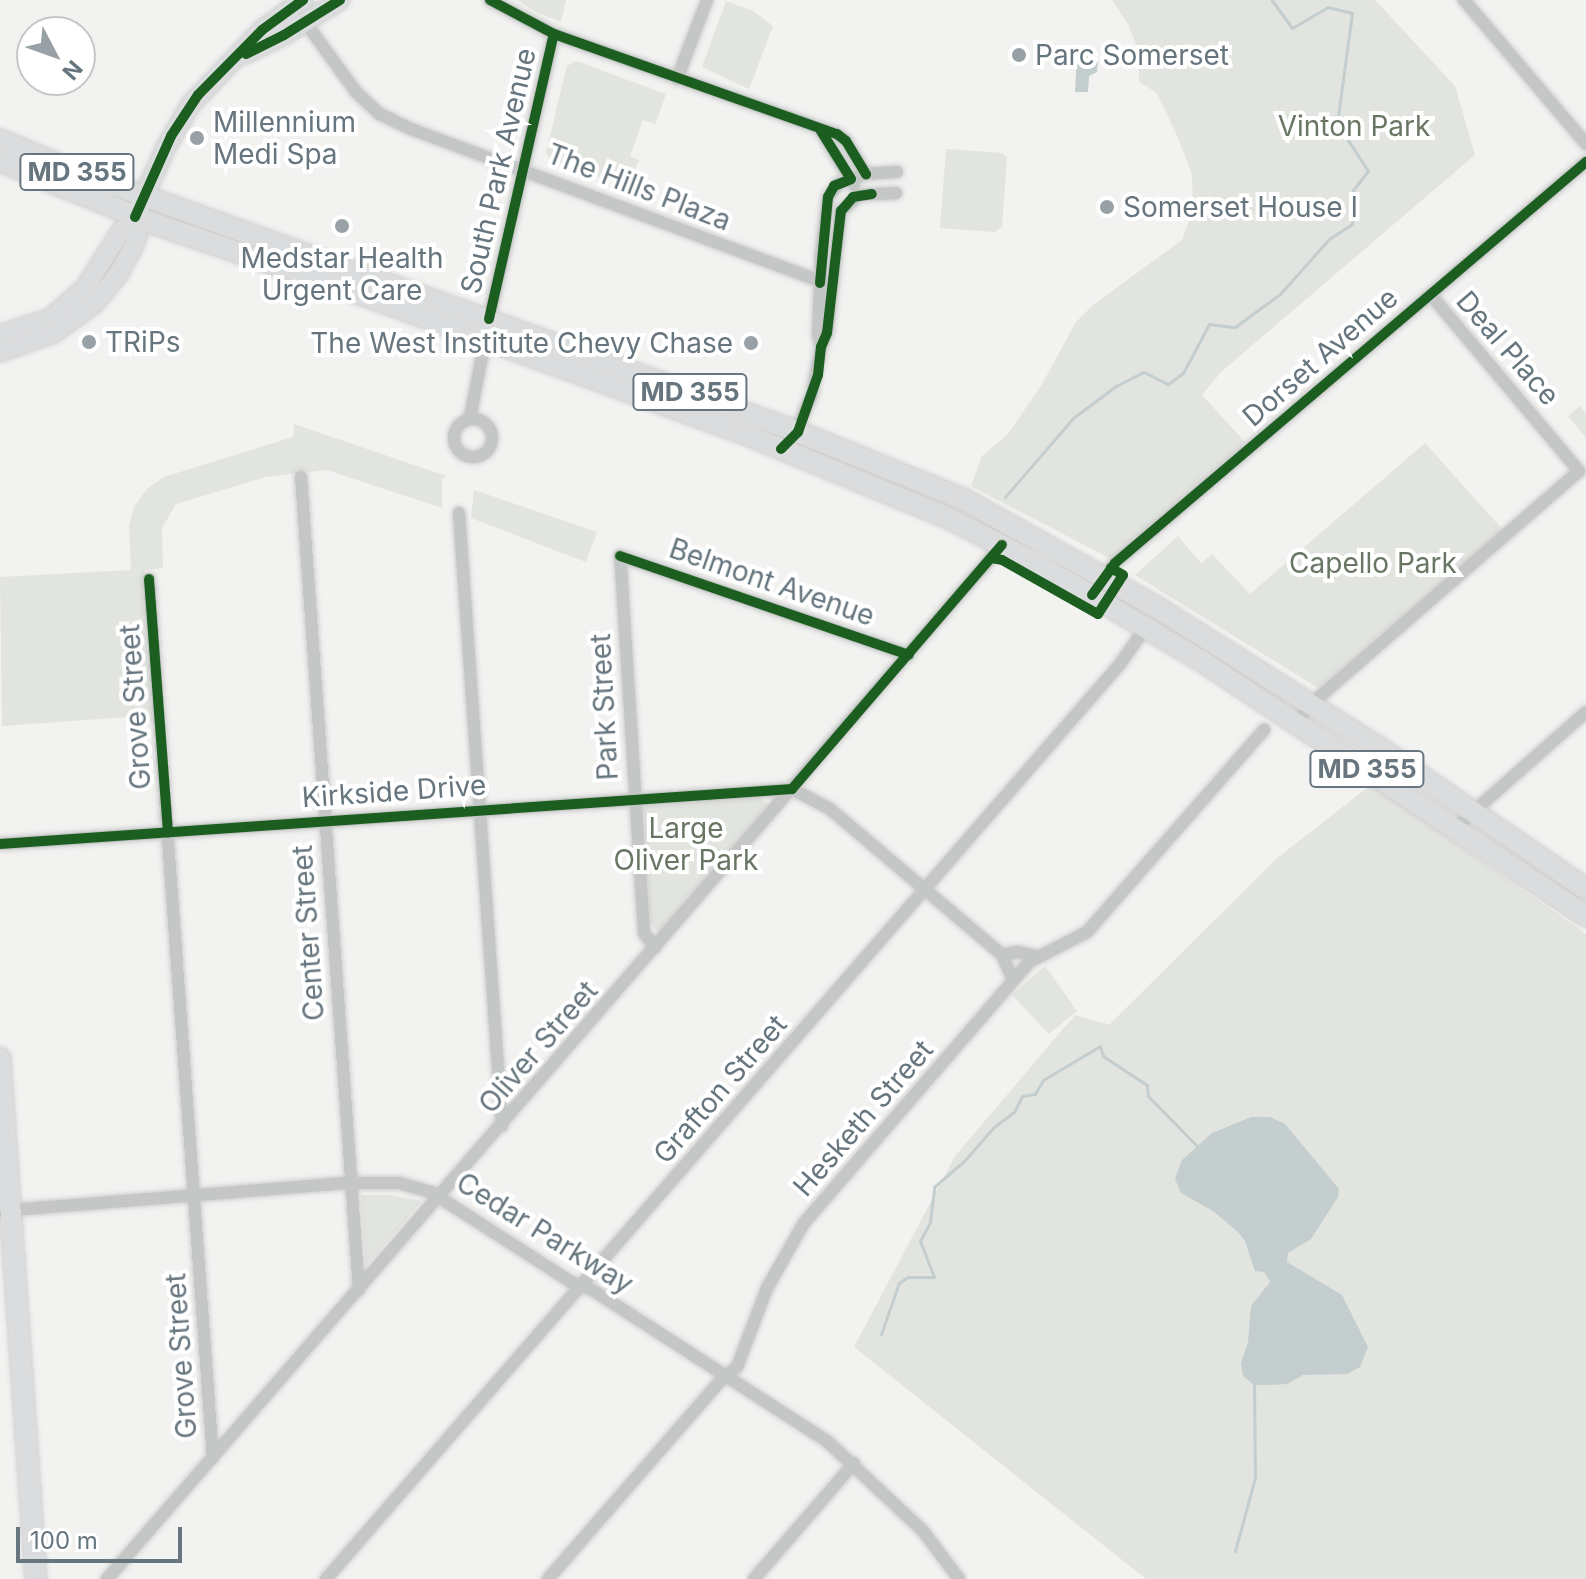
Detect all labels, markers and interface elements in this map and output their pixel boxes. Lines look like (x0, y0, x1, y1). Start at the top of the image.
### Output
north arrow (16, 16, 96, 96)
place label: Parc Somerset (1035, 38, 1229, 72)
street label: South Park Avenue (453, 45, 543, 297)
marker: Parc Somerset (1010, 46, 1028, 64)
text: N (57, 56, 88, 85)
place label: Millennium Medi Spa (213, 105, 356, 171)
park label: Vinton Park (1278, 109, 1430, 143)
marker: Millennium Medi Spa (188, 129, 206, 147)
street label: The Hills Plaza (542, 137, 736, 237)
road number: MD 355 (19, 150, 135, 194)
place label: Somerset House I (1123, 190, 1358, 224)
marker: Somerset House I (1098, 198, 1116, 216)
marker: Medstar Health Urgent Care (331, 215, 353, 237)
place label: Medstar Health Urgent Care (240, 241, 444, 307)
street label: Dorset Avenue (1236, 281, 1404, 433)
street label: Deal Place (1449, 284, 1567, 412)
place label: TRiPs (105, 325, 181, 359)
place label: The West Institute Chevy Chase (310, 326, 733, 360)
marker: The West Institute Chevy Chase (740, 332, 762, 354)
marker: TRiPs (80, 333, 98, 351)
road number: MD 355 (632, 370, 748, 414)
street label: Belmont Avenue (665, 531, 879, 633)
park label: Capello Park (1289, 546, 1457, 580)
street label: Grove Street (112, 623, 158, 791)
street label: Park Street (583, 633, 625, 781)
road number: MD 355 (1309, 747, 1425, 791)
street label: Kirkside Drive (301, 768, 487, 814)
park label: Large Oliver Park (614, 811, 758, 877)
street label: Center Street (285, 844, 331, 1022)
street label: Oliver Street (472, 974, 604, 1120)
street label: Grafton Street (646, 1008, 794, 1170)
street label: Hesketh Street (786, 1033, 940, 1203)
street label: Cedar Parkway (450, 1165, 640, 1301)
street label: Grove Street (158, 1272, 204, 1440)
scale bar (20, 1511, 186, 1561)
text: 100 m (30, 1526, 98, 1555)

